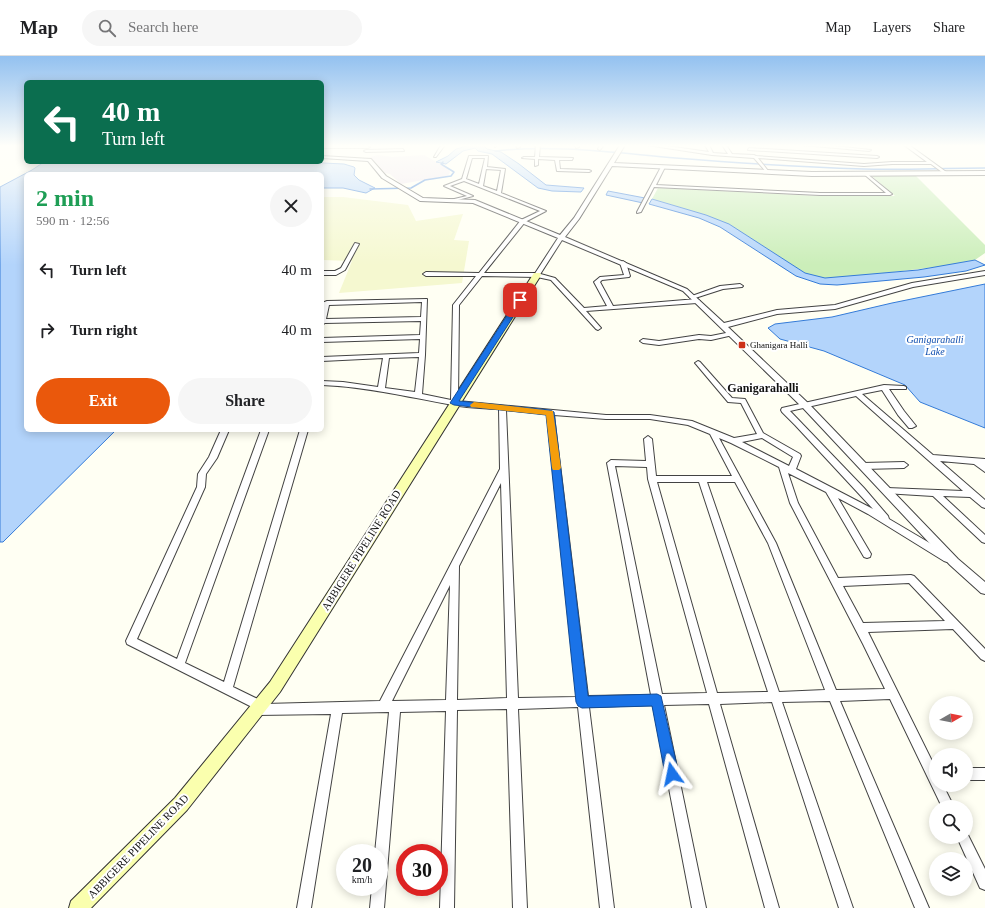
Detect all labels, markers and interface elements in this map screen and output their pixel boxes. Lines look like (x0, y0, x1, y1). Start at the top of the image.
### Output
search box (82, 10, 362, 46)
text: Map (20, 17, 58, 38)
icon: search (96, 17, 118, 39)
text: Search here (128, 19, 198, 35)
text: Map (825, 20, 851, 35)
text: Layers (873, 20, 911, 35)
text: Share (933, 20, 965, 35)
icon: left (36, 96, 88, 148)
text: 40 m (102, 96, 160, 127)
text: Turn left (102, 129, 165, 149)
text: 2 min (36, 185, 94, 211)
button: close (270, 185, 312, 227)
text: 590 m · 12:56 (36, 213, 109, 228)
icon: left (36, 259, 58, 281)
text: Turn left (70, 262, 127, 278)
text: 40 m (282, 262, 312, 278)
pin (503, 283, 537, 317)
icon: arrive (509, 289, 531, 311)
icon: right (36, 319, 58, 341)
text: Turn right (70, 322, 137, 338)
text: 40 m (282, 322, 312, 338)
water label: Ganigarahalli Lake (906, 334, 964, 357)
marker: Ghanigara Halli (737, 340, 747, 350)
place label: Ghanigara Halli (750, 340, 808, 350)
button: Exit (36, 378, 170, 424)
button: Share (178, 378, 312, 424)
district label: Ganigarahalli (727, 381, 799, 395)
street label: ABBIGERE PIPELINE ROAD (319, 488, 403, 612)
north arrow (929, 696, 973, 740)
map controls (929, 696, 973, 896)
button: sound (929, 748, 973, 792)
position arrow (651, 753, 693, 795)
street label: ABBIGERE PIPELINE ROAD (85, 792, 191, 900)
button: search (929, 800, 973, 844)
speed limit sign: 30 (396, 844, 448, 896)
button: layers (929, 852, 973, 896)
text: 20 (352, 854, 372, 876)
text: km/h (352, 874, 372, 885)

